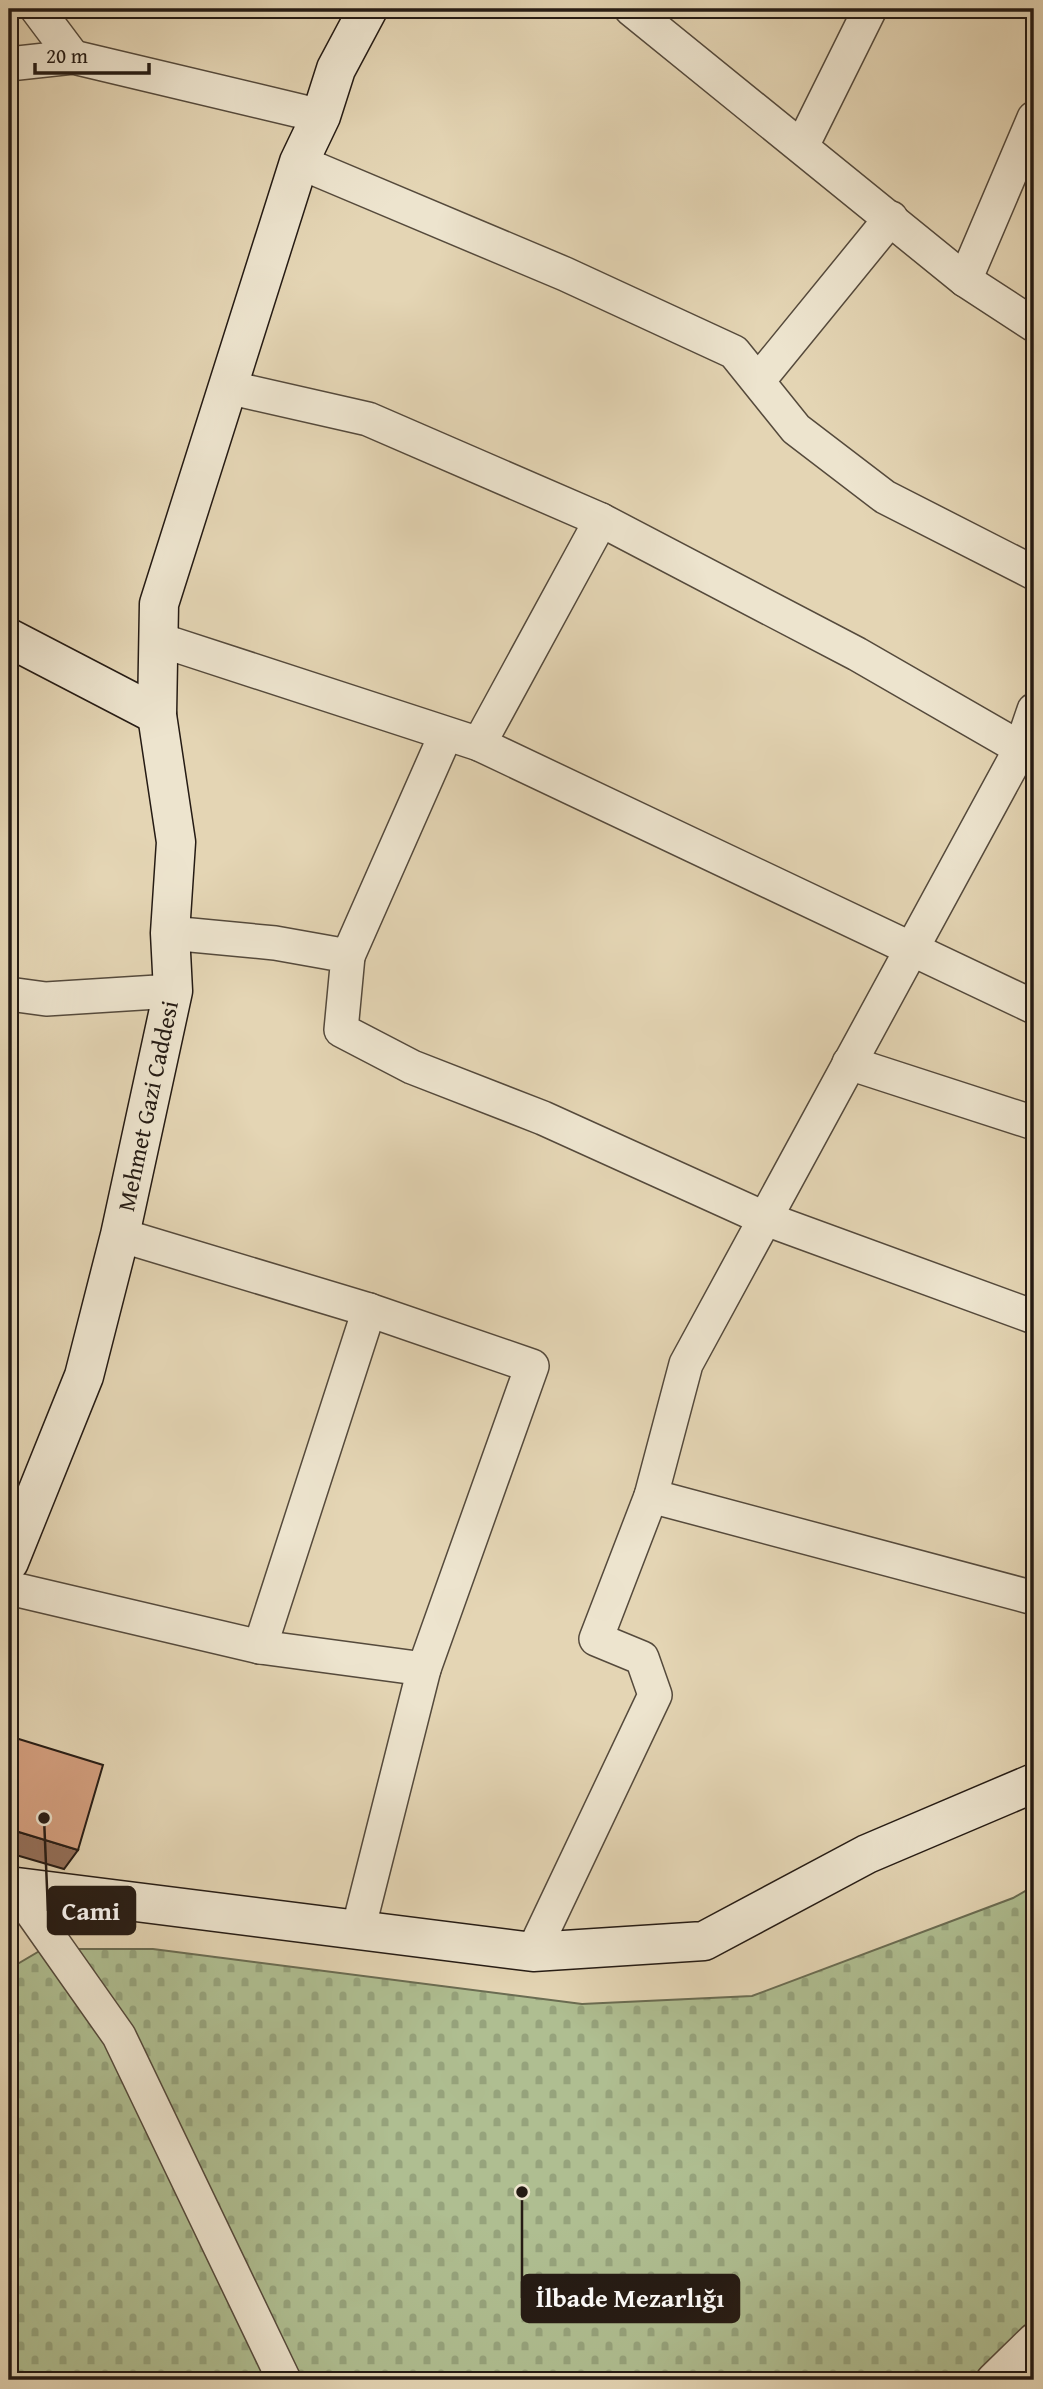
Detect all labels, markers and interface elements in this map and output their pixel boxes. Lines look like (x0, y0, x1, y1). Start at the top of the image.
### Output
scale bar (35, 32, 149, 76)
text: 20 m (46, 40, 88, 71)
street label: Mehmet Gazi Caddesi (108, 997, 187, 1214)
callout: Cami (48, 1887, 135, 1934)
text: Cami (62, 1891, 120, 1930)
callout: İlbade Mezarlığı (522, 2275, 739, 2322)
text: İlbade Mezarlığı (536, 2278, 724, 2317)

